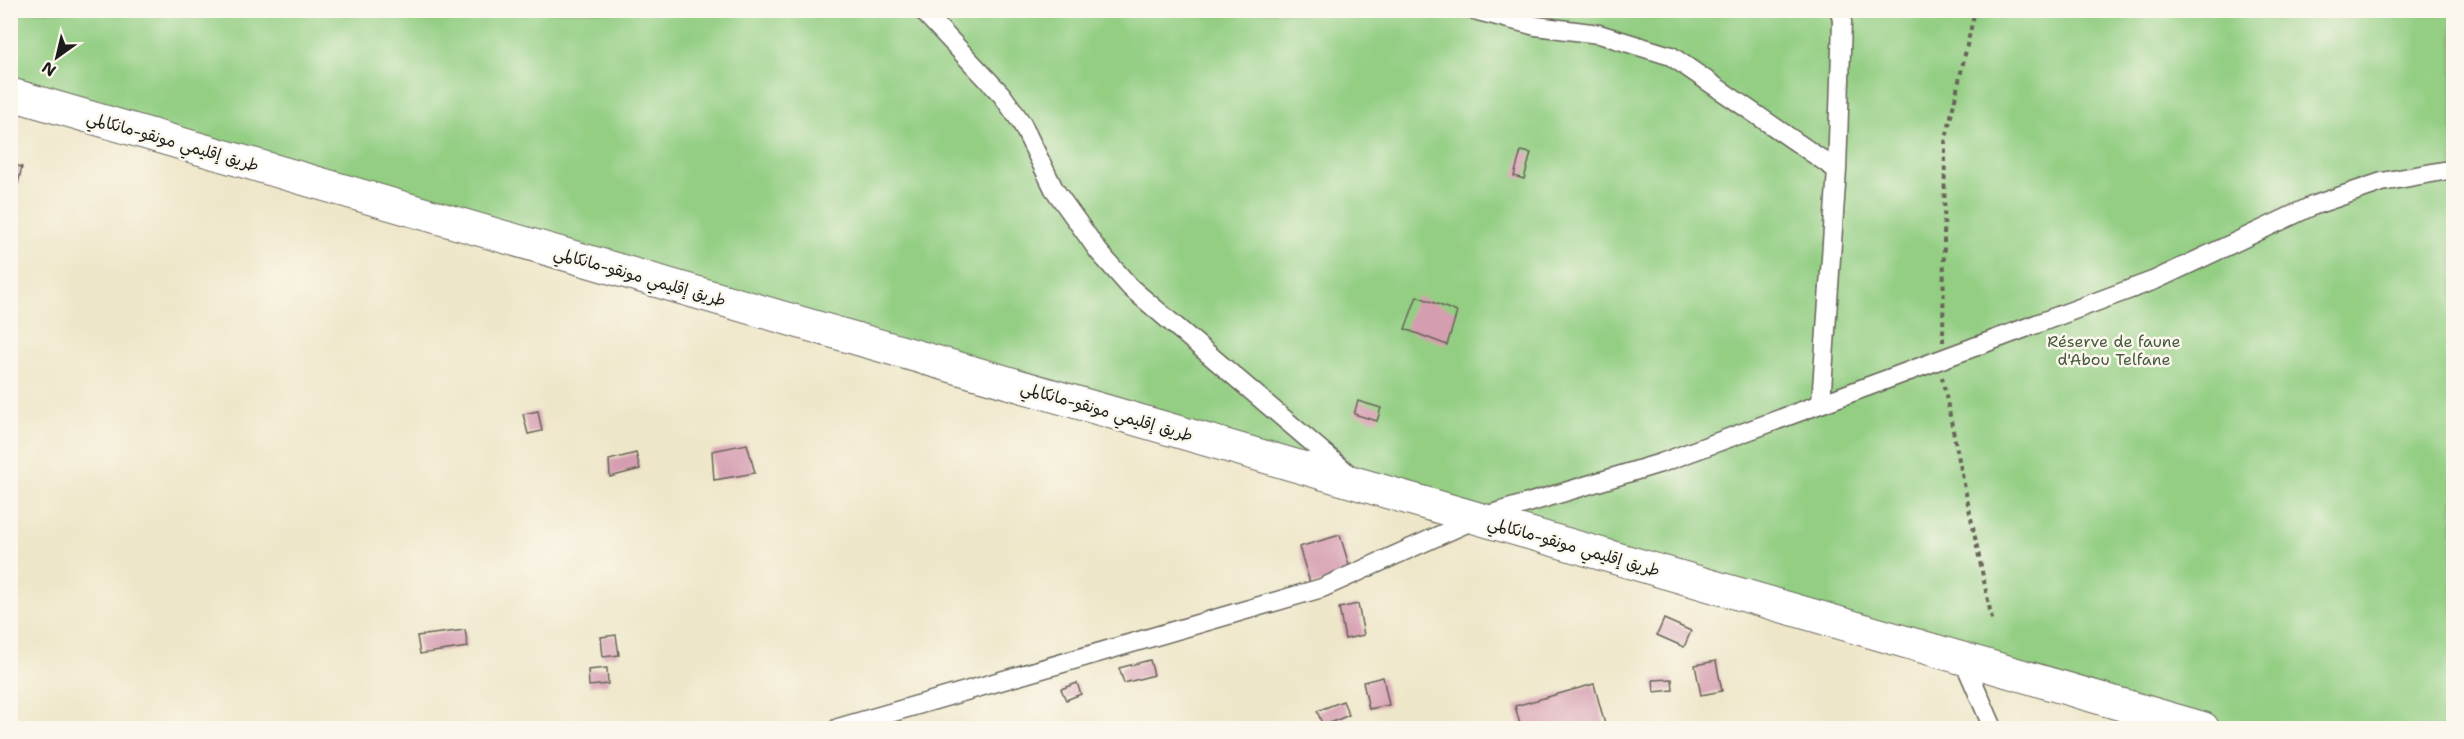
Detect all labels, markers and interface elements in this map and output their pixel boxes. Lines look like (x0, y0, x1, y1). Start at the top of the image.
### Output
north arrow (27, 27, 87, 87)
text: N (38, 57, 60, 81)
street label: طريق إقليمي مونقو-مانكالمي (83, 107, 261, 180)
street label: طريق إقليمي مونقو-مانكالمي (550, 242, 728, 315)
park label: Réserve de faune d'Abou Telfane (2047, 331, 2181, 370)
street label: طريق إقليمي مونقو-مانكالمي (1017, 377, 1195, 450)
street label: طريق إقليمي مونقو-مانكالمي (1484, 512, 1662, 585)

